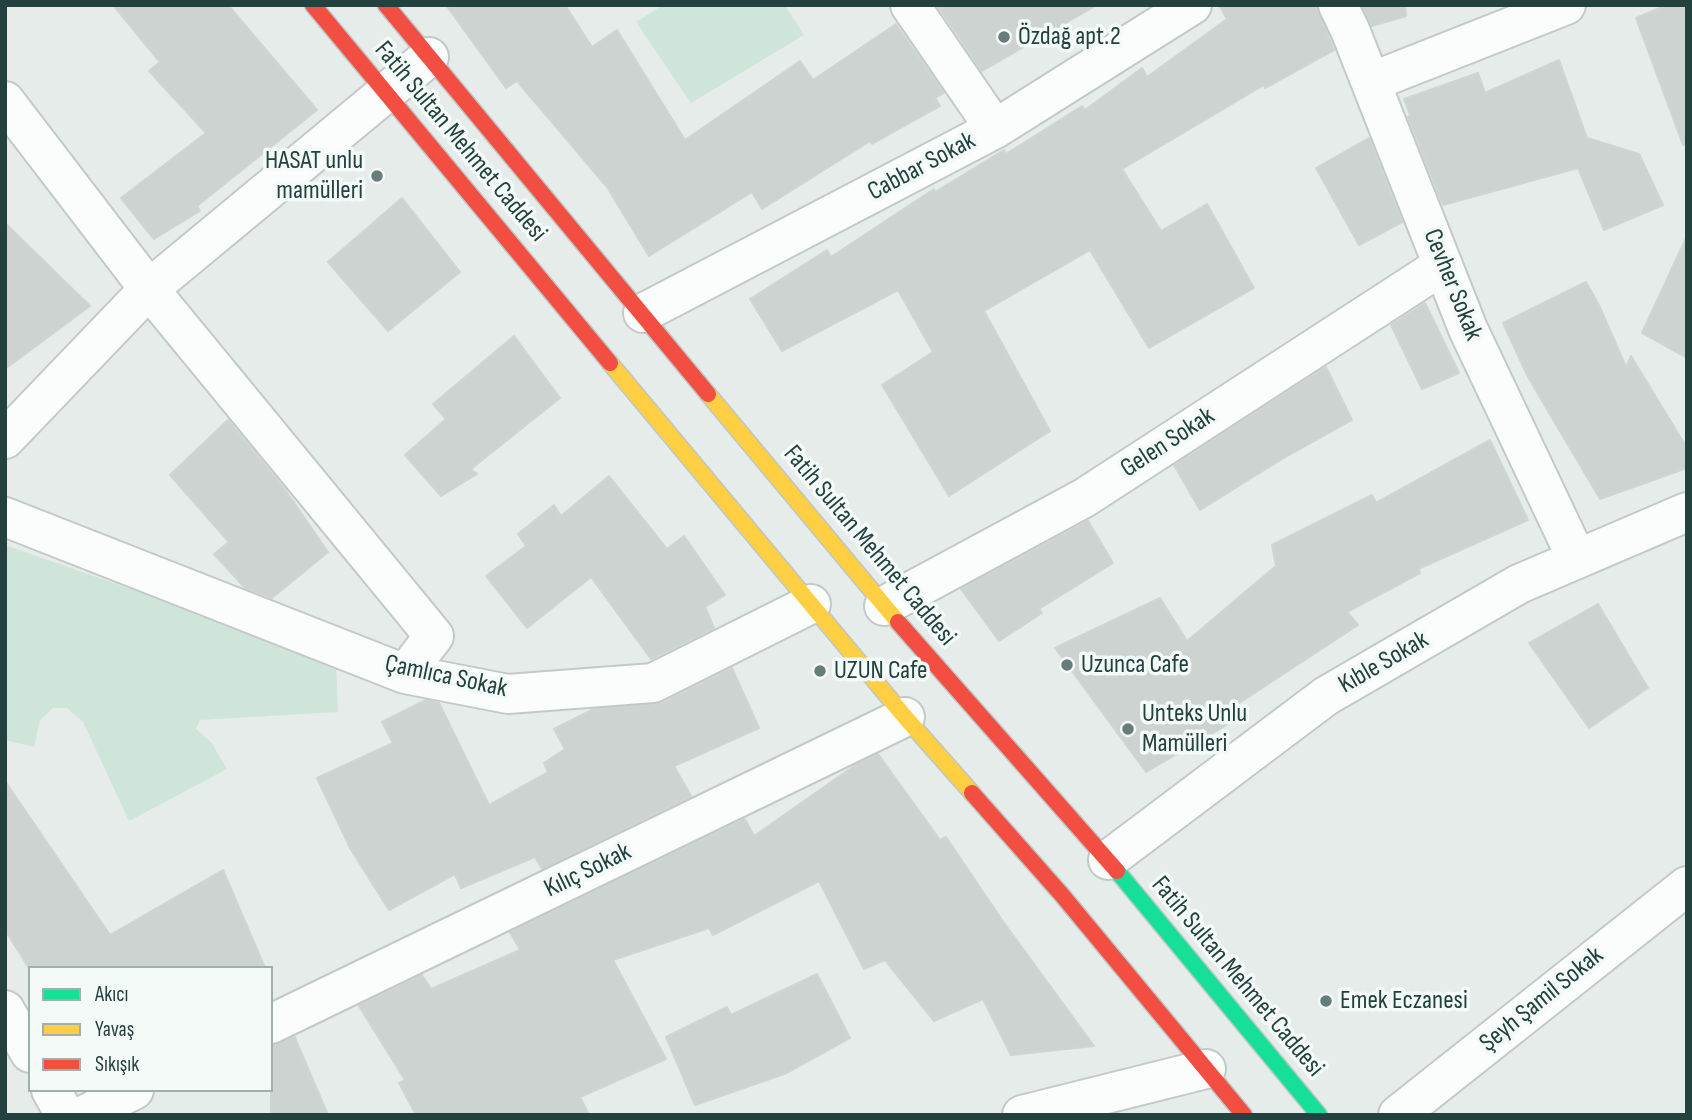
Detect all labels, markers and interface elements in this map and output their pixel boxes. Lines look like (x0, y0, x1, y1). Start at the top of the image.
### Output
place label: Özdağ apt.2 (1018, 21, 1121, 53)
marker: Özdağ apt.2 (996, 29, 1012, 45)
street label: Fatih Sultan Mehmet Caddesi (367, 35, 553, 249)
street label: Cabbar Sokak (863, 126, 981, 208)
place label: HASAT unlu mamülleri (265, 145, 363, 206)
marker: HASAT unlu mamülleri (369, 168, 385, 184)
street label: Cevher Sokak (1415, 225, 1489, 345)
street label: Gelen Sokak (1115, 401, 1221, 485)
street label: Fatih Sultan Mehmet Caddesi (776, 439, 962, 653)
street label: Kıble Sokak (1334, 625, 1434, 701)
street label: Çamlıca Sokak (382, 649, 510, 705)
place label: Uzunca Cafe (1081, 649, 1189, 681)
place label: UZUN Cafe (834, 655, 927, 687)
marker: Uzunca Cafe (1059, 657, 1075, 673)
marker: UZUN Cafe (812, 663, 828, 679)
place label: Unteks Unlu Mamülleri (1142, 698, 1247, 760)
marker: Unteks Unlu Mamülleri (1120, 721, 1136, 737)
street label: Kılıç Sokak (540, 837, 636, 905)
street label: Fatih Sultan Mehmet Caddesi (1144, 870, 1330, 1084)
street label: Şeyh Şamil Sokak (1474, 941, 1610, 1059)
legend (28, 966, 273, 1092)
text: Akıcı (95, 982, 128, 1007)
place label: Emek Eczanesi (1340, 985, 1468, 1017)
marker: Emek Eczanesi (1318, 993, 1334, 1009)
text: Yavaş (95, 1017, 134, 1042)
text: Sıkışık (95, 1052, 139, 1077)

